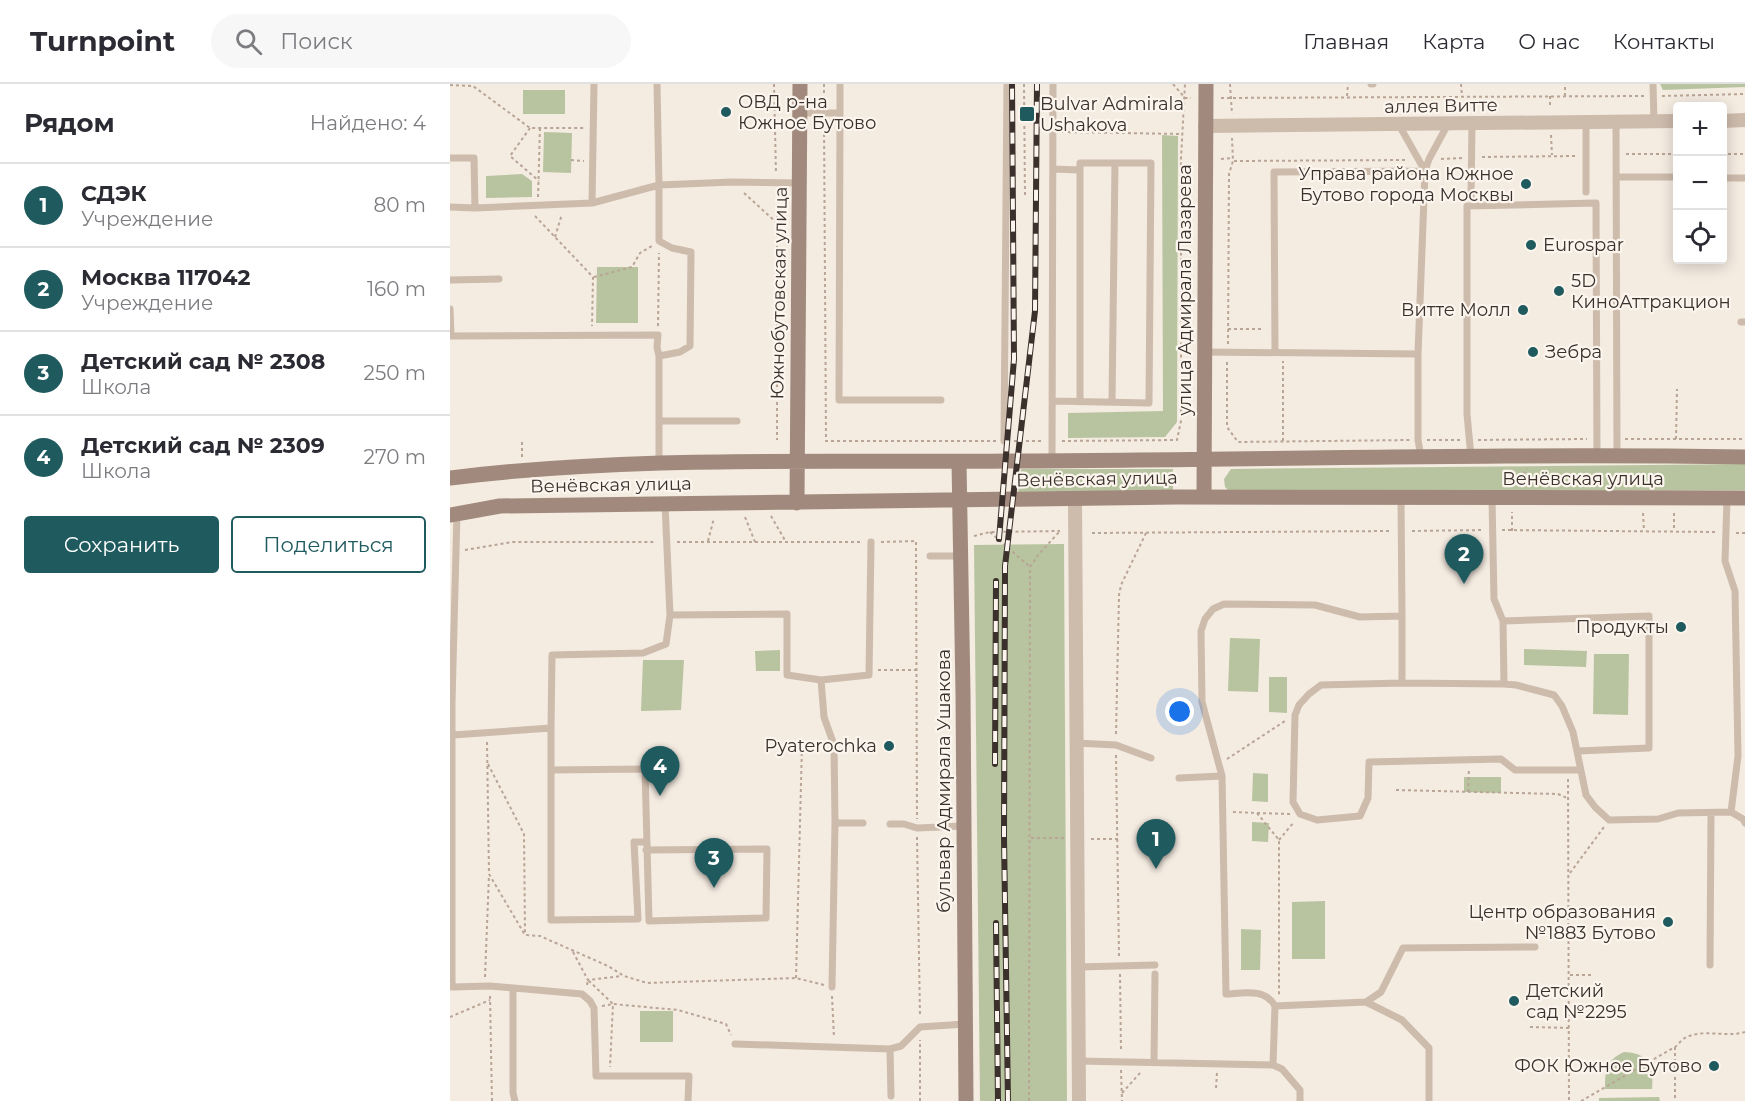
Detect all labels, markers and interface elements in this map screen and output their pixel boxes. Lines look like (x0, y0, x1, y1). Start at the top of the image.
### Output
search box (211, 14, 631, 68)
text: Turnpoint (30, 24, 175, 58)
icon: search (232, 25, 265, 58)
text: Поиск (280, 28, 353, 55)
text: Главная (1303, 29, 1389, 54)
text: Карта (1422, 29, 1485, 54)
text: О нас (1518, 29, 1580, 54)
text: Контакты (1613, 29, 1715, 54)
place label: ОВД р-на Южное Бутово (738, 91, 877, 134)
place label: Bulvar Admirala Ushakova (1040, 93, 1184, 136)
street label: аллея Витте (1384, 94, 1498, 118)
map controls (1673, 102, 1727, 264)
button: + (1673, 102, 1727, 156)
marker: ОВД р-на Южное Бутово (719, 105, 733, 119)
marker: Bulvar Admirala Ushakova (1018, 105, 1036, 123)
text: Рядом (24, 107, 115, 139)
text: Найдено: 4 (310, 111, 426, 135)
button: − (1673, 156, 1727, 210)
place label: Управа района Южное Бутово города Москвы (1298, 163, 1514, 206)
street label: улица Адмирала Лазарева (1174, 164, 1196, 417)
marker: Управа района Южное Бутово города Москвы (1519, 177, 1533, 191)
text: СДЭК (81, 180, 147, 207)
street label: Южнобутовская улица (766, 186, 792, 400)
text: 1 (40, 193, 47, 217)
text: 80 m (374, 193, 426, 217)
text: Учреждение (81, 207, 213, 231)
button: locate (1673, 210, 1727, 264)
place label: Eurospar (1543, 234, 1624, 256)
marker: Eurospar (1524, 238, 1538, 252)
text: Москва 117042 (81, 264, 250, 291)
place label: 5D КиноАттракцион (1571, 270, 1731, 313)
text: 2 (38, 277, 49, 301)
text: 160 m (367, 277, 426, 301)
marker: 5D КиноАттракцион (1552, 284, 1566, 298)
text: Учреждение (81, 291, 213, 315)
place label: Витте Молл (1401, 299, 1511, 321)
marker: Витте Молл (1516, 303, 1530, 317)
place label: Зебра (1545, 341, 1602, 363)
marker: Зебра (1526, 345, 1540, 359)
text: Детский сад № 2308 (81, 348, 325, 375)
text: 3 (38, 361, 49, 385)
text: 250 m (364, 361, 426, 385)
text: Школа (81, 375, 151, 399)
text: Детский сад № 2309 (81, 432, 325, 459)
text: 4 (37, 445, 50, 469)
text: 270 m (364, 445, 426, 469)
text: Школа (81, 459, 151, 483)
street label: Венёвская улица (1016, 467, 1178, 491)
street label: Венёвская улица (1502, 468, 1664, 490)
street label: Венёвская улица (530, 473, 692, 497)
button: Сохранить (24, 516, 219, 573)
button: Поделиться (231, 516, 426, 573)
pin: 2 (1444, 534, 1484, 584)
place label: Продукты (1576, 616, 1669, 638)
marker: Продукты (1674, 620, 1688, 634)
street label: бульвар Адмирала Ушакова (933, 649, 955, 913)
your location (1165, 697, 1194, 726)
place label: Pyaterochka (765, 735, 877, 757)
marker: Pyaterochka (882, 739, 896, 753)
pin: 4 (640, 746, 680, 796)
pin: 1 (1136, 820, 1176, 869)
pin: 3 (694, 838, 734, 888)
place label: Центр образования №1883 Бутово (1469, 901, 1656, 944)
marker: Центр образования №1883 Бутово (1661, 915, 1675, 929)
place label: Детский сад №2295 (1526, 980, 1627, 1023)
marker: Детский сад №2295 (1507, 994, 1521, 1008)
place label: ФОК Южное Бутово (1514, 1055, 1702, 1077)
marker: ФОК Южное Бутово (1707, 1059, 1721, 1073)

